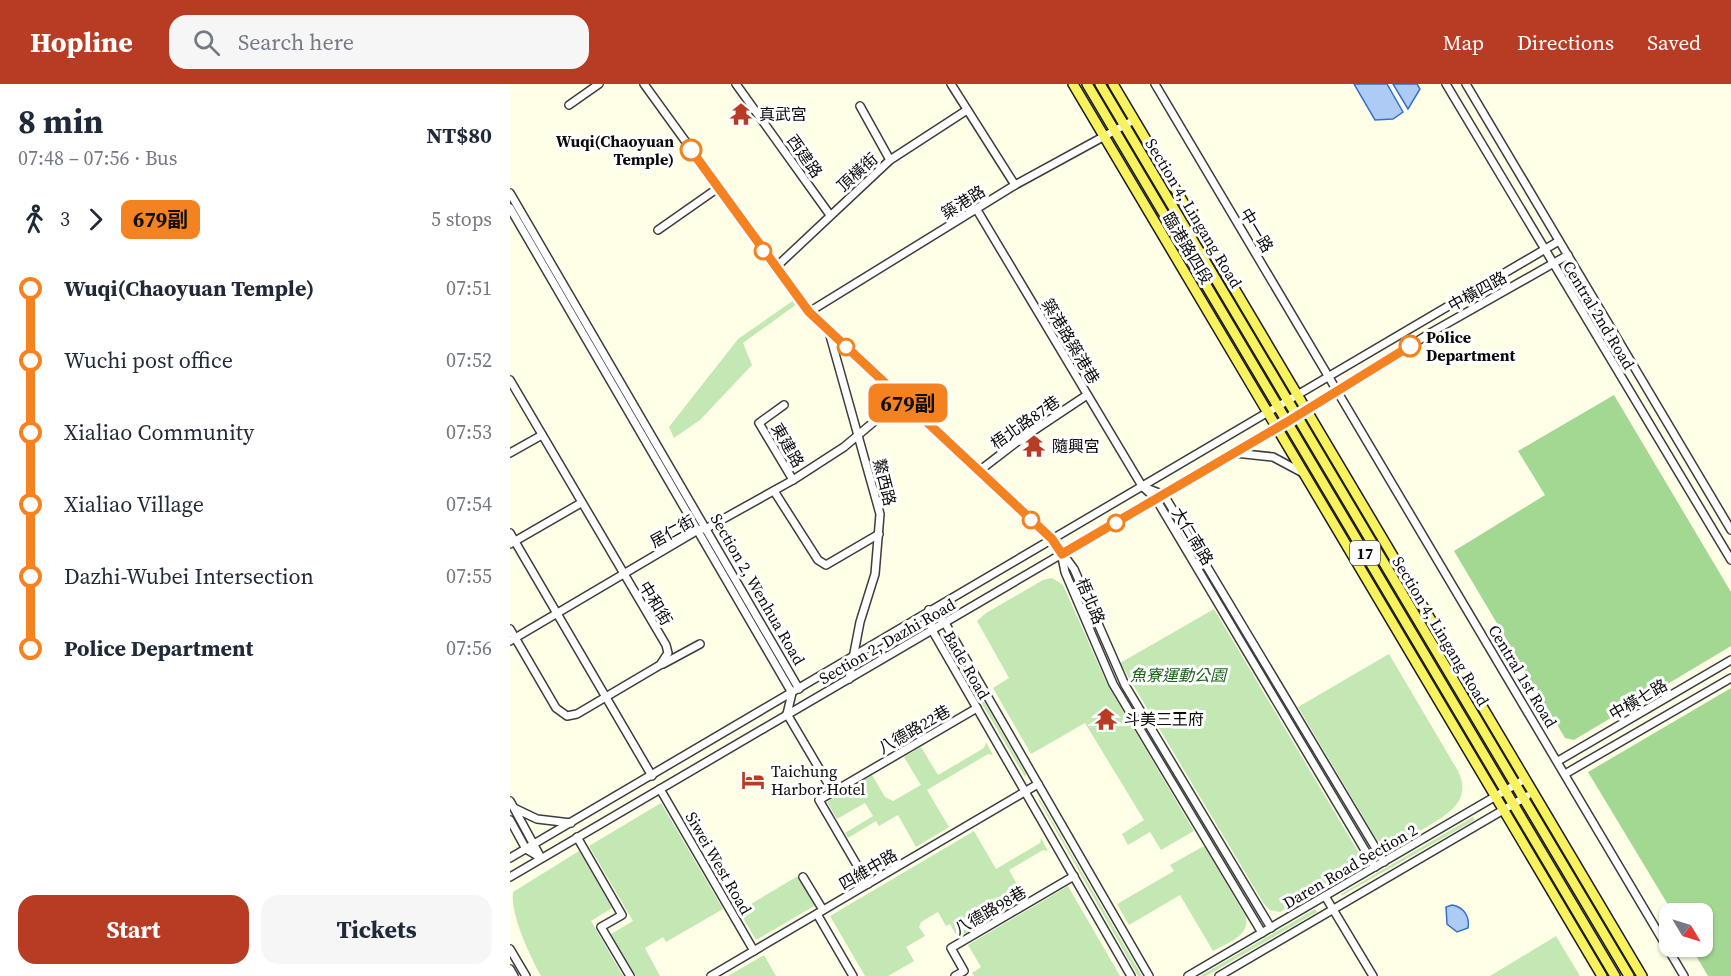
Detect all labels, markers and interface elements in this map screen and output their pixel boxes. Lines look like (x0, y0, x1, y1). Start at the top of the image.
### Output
search box (169, 15, 589, 69)
text: Hopline (30, 23, 133, 61)
icon: search (190, 26, 223, 59)
text: Search here (238, 27, 354, 57)
text: Map (1443, 28, 1484, 57)
text: Directions (1517, 28, 1614, 57)
text: Saved (1647, 28, 1701, 57)
text: 8 min (18, 99, 104, 144)
temple icon: 真武宮 (728, 101, 754, 127)
place label: 真武宮 (759, 103, 807, 125)
text: NT$80 (426, 120, 492, 150)
place label: Wuqi(Chaoyuan Temple) (556, 130, 674, 170)
street label: 西建路 (782, 130, 828, 182)
street label: Section 4, Lingang Road (1141, 134, 1247, 292)
marker: Wuqi(Chaoyuan Temple) (680, 139, 702, 161)
text: 07:48 – 07:56 · Bus (18, 144, 177, 172)
street label: 頂橫街 (832, 148, 882, 196)
street label: 築港路 (937, 180, 989, 224)
icon: walk (18, 203, 51, 236)
icon: forward (79, 203, 112, 236)
street label: 中一路 (1235, 204, 1279, 256)
text: 3 (60, 205, 70, 233)
text: 679副 (133, 205, 188, 234)
text: 5 stops (431, 205, 492, 233)
street label: 臨港路四段 (1158, 208, 1218, 288)
unlabelled marker (754, 242, 772, 260)
street label: Central 2nd Road (1558, 257, 1640, 373)
street label: 中橫四路 (1444, 266, 1510, 316)
text: Wuqi(Chaoyuan Temple) (64, 273, 314, 303)
text: 07:51 (446, 274, 492, 302)
street label: 築港路築港巷 (1037, 294, 1105, 388)
place label: Police Department (1426, 326, 1515, 366)
marker: Police Department (1399, 335, 1421, 357)
unlabelled marker (837, 338, 855, 356)
text: Wuchi post office (64, 345, 233, 375)
text: 07:52 (446, 346, 492, 374)
line badge: 679副 (866, 384, 950, 422)
text: 679副 (880, 389, 936, 418)
street label: 梧北路87巷 (986, 390, 1064, 454)
text: Xialiao Community (64, 417, 254, 447)
text: 07:53 (446, 418, 492, 446)
street label: 東建路 (766, 419, 810, 471)
temple icon: 隨興宮 (1021, 433, 1047, 459)
place label: 隨興宮 (1052, 435, 1100, 457)
street label: 鰲西路 (869, 456, 901, 508)
text: Xialiao Village (64, 489, 204, 519)
text: 07:54 (446, 490, 492, 518)
street label: 大仁南路 (1167, 503, 1219, 569)
street label: Section 2, Wenhua Road (706, 509, 810, 669)
street label: 居仁街 (646, 510, 698, 552)
unlabelled marker (1022, 511, 1040, 529)
unlabelled marker (1107, 514, 1125, 532)
road number: 17 (1350, 541, 1380, 565)
street label: Section 4, Lingang Road (1388, 552, 1494, 710)
text: Dazhi-Wubei Intersection (64, 561, 314, 591)
text: 07:55 (446, 562, 492, 590)
street label: 梧北路 (1071, 575, 1111, 627)
street label: 中和街 (634, 577, 678, 629)
street label: Section 2, Dazhi Road (815, 593, 959, 689)
street label: Central 1st Road (1484, 620, 1562, 732)
street label: Bade Road (939, 627, 995, 703)
text: Police Department (64, 633, 253, 663)
text: 07:56 (446, 634, 492, 662)
park label: 魚寮運動公園 (1130, 664, 1228, 686)
street label: 中橫七路 (1605, 673, 1671, 725)
street label: 八德路22巷 (874, 699, 954, 759)
temple icon: 斗美三王府 (1093, 706, 1119, 732)
place label: 斗美三王府 (1124, 708, 1204, 730)
place label: Taichung Harbor Hotel (771, 760, 866, 800)
hotel icon: Taichung Harbor Hotel (740, 767, 766, 793)
street label: Siwei West Road (681, 808, 757, 918)
street label: Daren Road Section 2 (1279, 818, 1421, 914)
street label: 四維中路 (835, 843, 901, 895)
street label: 八德路98巷 (950, 880, 1030, 940)
button: Start (18, 895, 249, 964)
button: Tickets (261, 895, 492, 964)
north arrow (1659, 903, 1713, 957)
map controls (1659, 903, 1713, 957)

